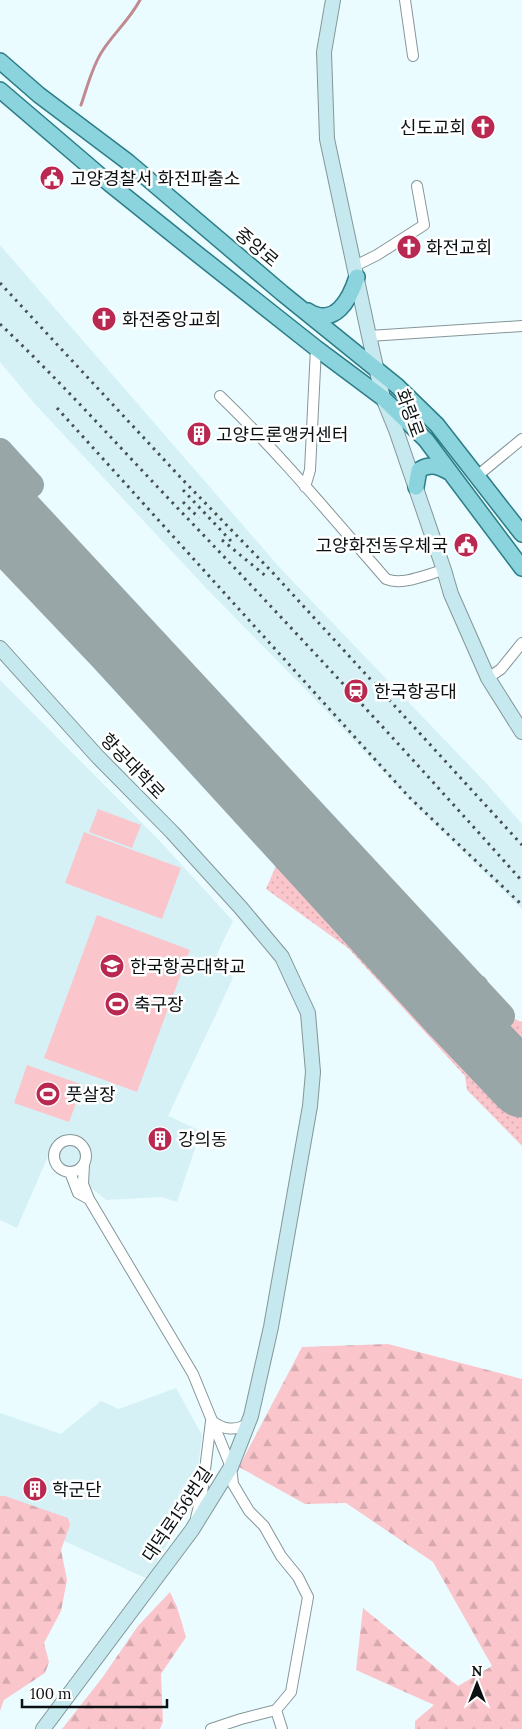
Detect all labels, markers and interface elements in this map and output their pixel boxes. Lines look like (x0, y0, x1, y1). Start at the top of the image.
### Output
church icon: 신도교회 (470, 114, 496, 140)
place label: 신도교회 (400, 116, 466, 139)
public building icon: 고양경찰서 화전파출소 (39, 165, 65, 191)
place label: 고양경찰서 화전파출소 (70, 167, 240, 190)
street label: 중앙로 (231, 222, 283, 272)
church icon: 화전교회 (396, 234, 422, 260)
place label: 화전교회 (426, 236, 492, 259)
church icon: 화전중앙교회 (91, 306, 117, 332)
place label: 화전중앙교회 (122, 308, 221, 331)
street label: 화랑로 (391, 386, 429, 440)
building icon: 고양드론앵커센터 (186, 421, 212, 447)
place label: 고양드론앵커센터 (216, 423, 348, 446)
public building icon: 고양화전동우체국 (453, 532, 479, 558)
place label: 고양화전동우체국 (316, 534, 448, 557)
station icon: 한국항공대 (343, 678, 369, 704)
place label: 한국항공대 (374, 680, 457, 703)
street label: 항공대학로 (96, 728, 170, 804)
school or university icon: 한국항공대학교 (99, 953, 125, 979)
place label: 한국항공대학교 (130, 955, 246, 978)
sports icon: 축구장 (104, 991, 130, 1017)
place label: 축구장 (134, 993, 184, 1016)
sports icon: 풋살장 (35, 1081, 61, 1107)
place label: 풋살장 (66, 1083, 116, 1106)
building icon: 강의동 (147, 1126, 173, 1152)
place label: 강의동 (178, 1128, 228, 1151)
street label: 대덕로156번길 (137, 1462, 217, 1566)
building icon: 학군단 (22, 1476, 48, 1502)
place label: 학군단 (52, 1478, 102, 1501)
north arrow (452, 1659, 502, 1709)
text: N (472, 1662, 483, 1680)
scale bar (22, 1676, 168, 1708)
text: 100 m (30, 1684, 71, 1703)

